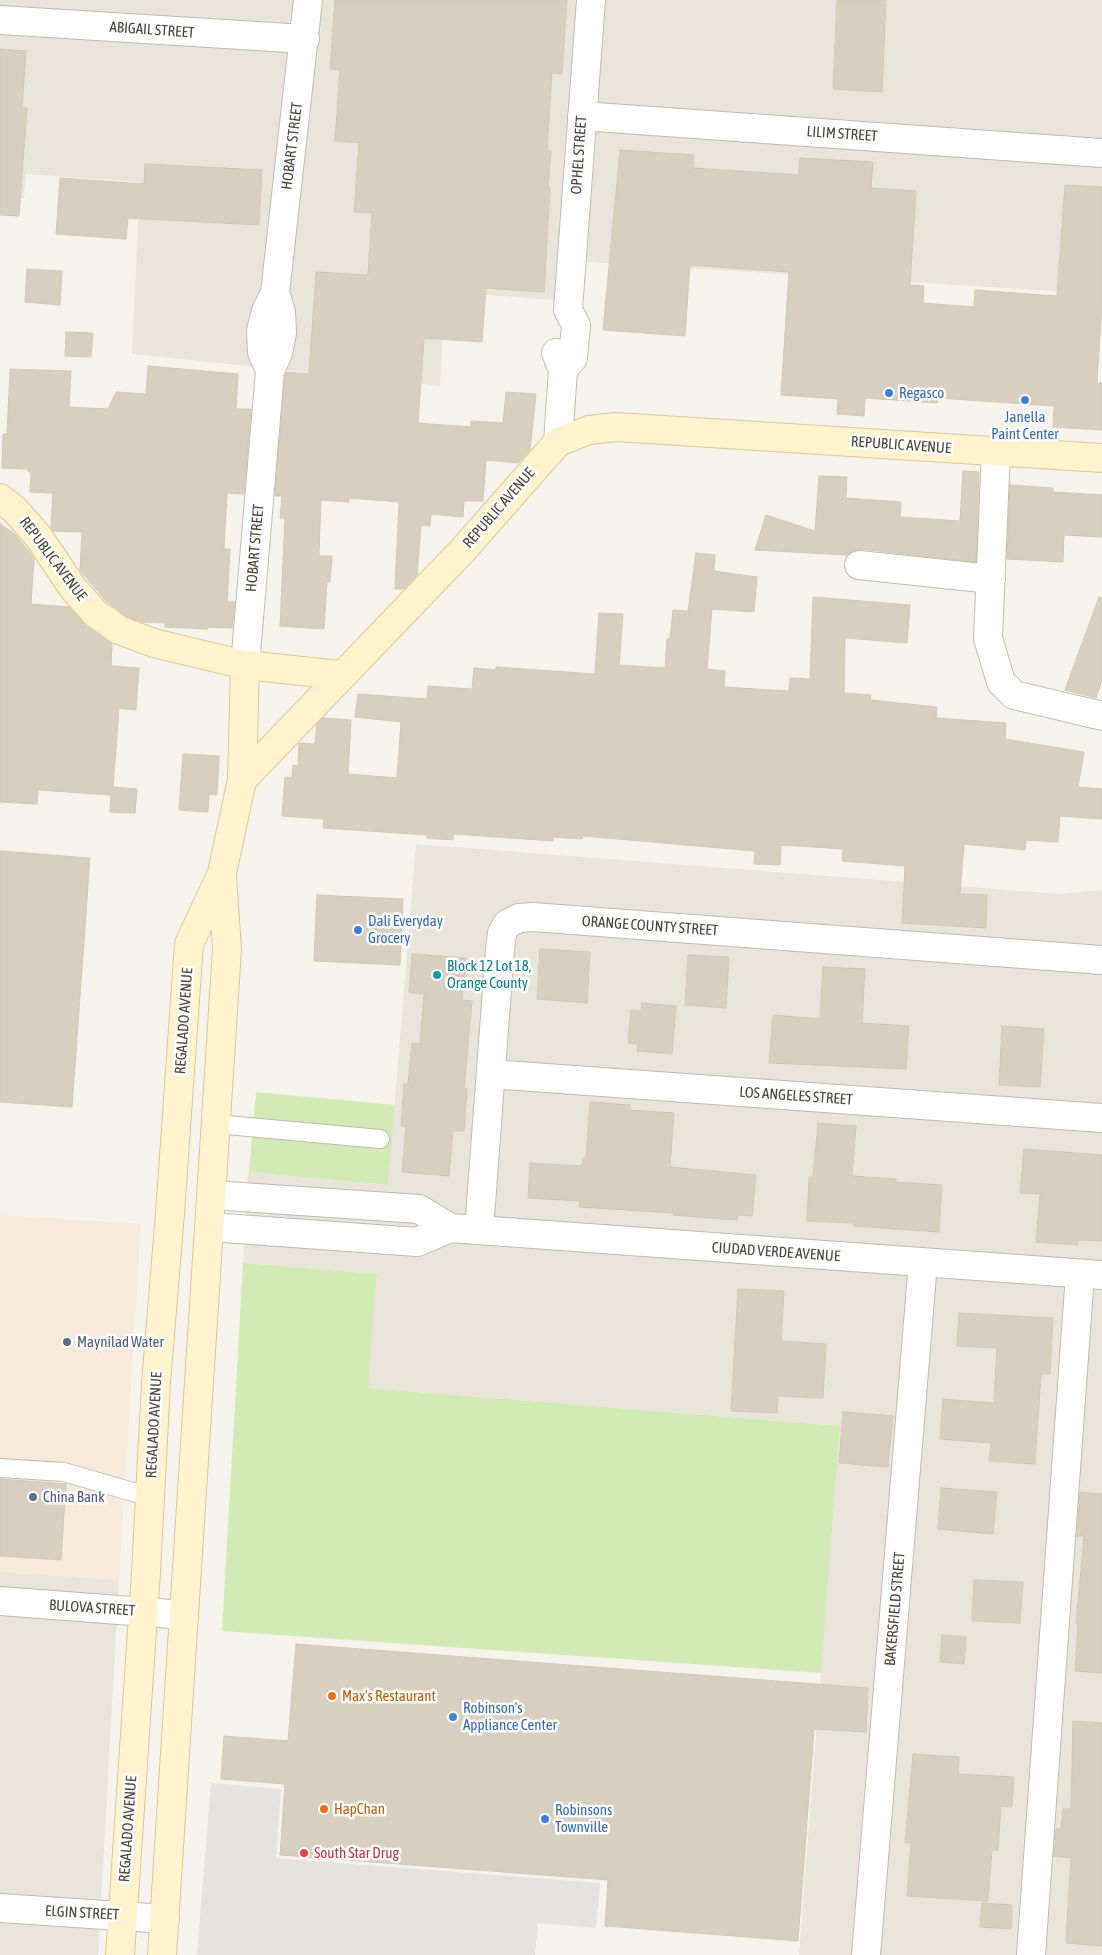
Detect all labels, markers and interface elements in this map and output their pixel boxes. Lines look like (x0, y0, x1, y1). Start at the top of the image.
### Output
street label: ABIGAIL STREET (109, 18, 195, 42)
street label: HOBART STREET (278, 101, 306, 191)
street label: OPHEL STREET (567, 115, 591, 195)
street label: LILIM STREET (806, 123, 878, 145)
place label: Regasco (899, 384, 944, 402)
marker: Regasco (883, 387, 895, 399)
marker: Janella Paint Center (1019, 394, 1031, 406)
place label: Janella Paint Center (991, 408, 1059, 443)
street label: REPUBLIC AVENUE (850, 433, 952, 457)
street label: REPUBLIC AVENUE (459, 464, 539, 552)
street label: HOBART STREET (242, 503, 268, 593)
street label: REPUBLIC AVENUE (16, 513, 90, 605)
place label: Dali Everyday Grocery (368, 912, 443, 947)
street label: ORANGE COUNTY STREET (581, 912, 719, 940)
marker: Dali Everyday Grocery (352, 924, 364, 936)
place label: Block 12 Lot 18, Orange County (447, 957, 531, 992)
street label: REGALADO AVENUE (171, 967, 197, 1075)
marker: Block 12 Lot 18, Orange County (431, 969, 443, 981)
street label: LOS ANGELES STREET (739, 1083, 853, 1109)
street label: CIUDAD VERDE AVENUE (711, 1239, 841, 1265)
place label: Maynilad Water (77, 1333, 164, 1351)
marker: Maynilad Water (61, 1336, 73, 1348)
street label: REGALADO AVENUE (142, 1371, 166, 1479)
place label: China Bank (43, 1488, 105, 1506)
marker: China Bank (27, 1491, 39, 1503)
street label: BAKERSFIELD STREET (881, 1551, 909, 1667)
street label: BULOVA STREET (48, 1596, 136, 1620)
place label: Max's Restaurant (342, 1687, 436, 1705)
marker: Max's Restaurant (326, 1690, 338, 1702)
place label: Robinson's Appliance Center (463, 1699, 557, 1734)
marker: Robinson's Appliance Center (447, 1711, 459, 1723)
street label: REGALADO AVENUE (115, 1775, 141, 1883)
place label: HapChan (334, 1800, 385, 1818)
place label: Robinsons Townville (555, 1801, 612, 1836)
marker: HapChan (318, 1803, 330, 1815)
marker: Robinsons Townville (539, 1813, 551, 1825)
place label: South Star Drug (314, 1844, 399, 1862)
marker: South Star Drug (298, 1847, 310, 1859)
street label: ELGIN STREET (44, 1902, 120, 1924)

